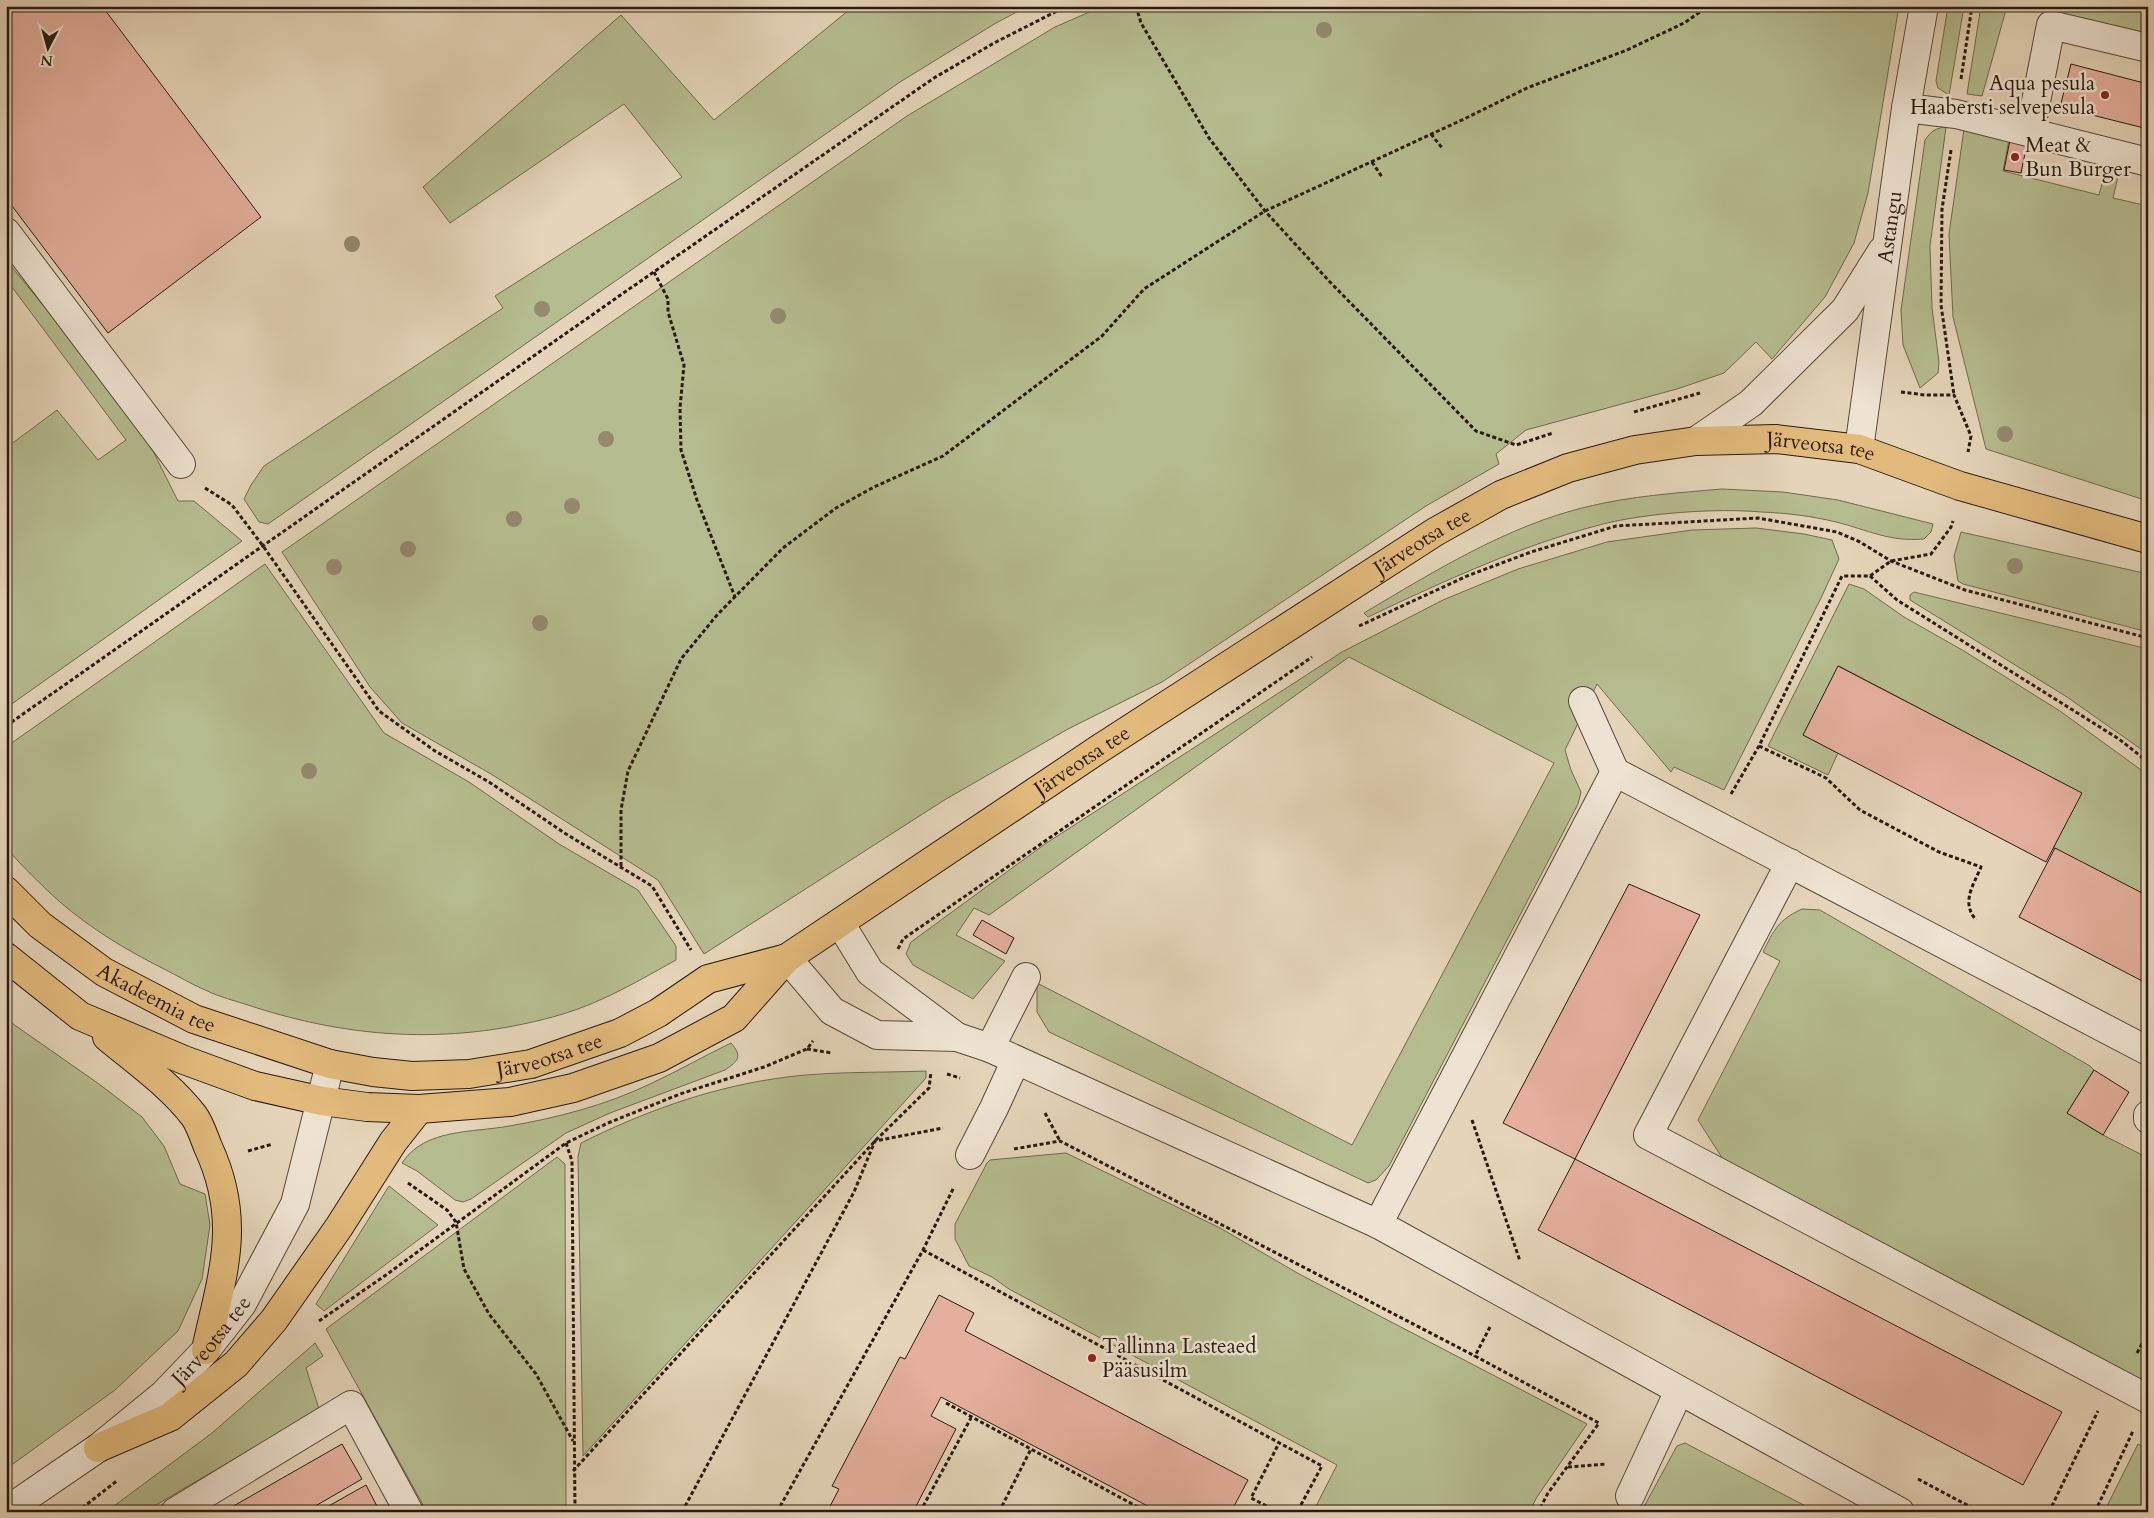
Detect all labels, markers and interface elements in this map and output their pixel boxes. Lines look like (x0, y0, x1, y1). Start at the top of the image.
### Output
north arrow (22, 22, 72, 72)
text: N (40, 50, 54, 71)
place label: Aqua pesula Haabersti selvepesula (1910, 69, 2095, 122)
marker: Aqua pesula Haabersti selvepesula (2099, 89, 2111, 101)
place label: Meat & Bun Burger (2025, 131, 2131, 184)
marker: Meat & Bun Burger (2009, 151, 2021, 163)
street label: Astangu (1871, 189, 1909, 265)
street label: Järveotsa tee (1763, 425, 1879, 469)
street label: Järveotsa tee (1366, 501, 1476, 585)
street label: Järveotsa tee (1026, 719, 1136, 805)
street label: Akadeemia tee (91, 957, 219, 1040)
street label: Järveotsa tee (491, 1026, 607, 1085)
street label: Järveotsa tee (163, 1291, 258, 1395)
place label: Tallinna Lasteaed Pääsusilm (1102, 1332, 1256, 1385)
marker: Tallinna Lasteaed Pääsusilm (1086, 1352, 1098, 1364)

